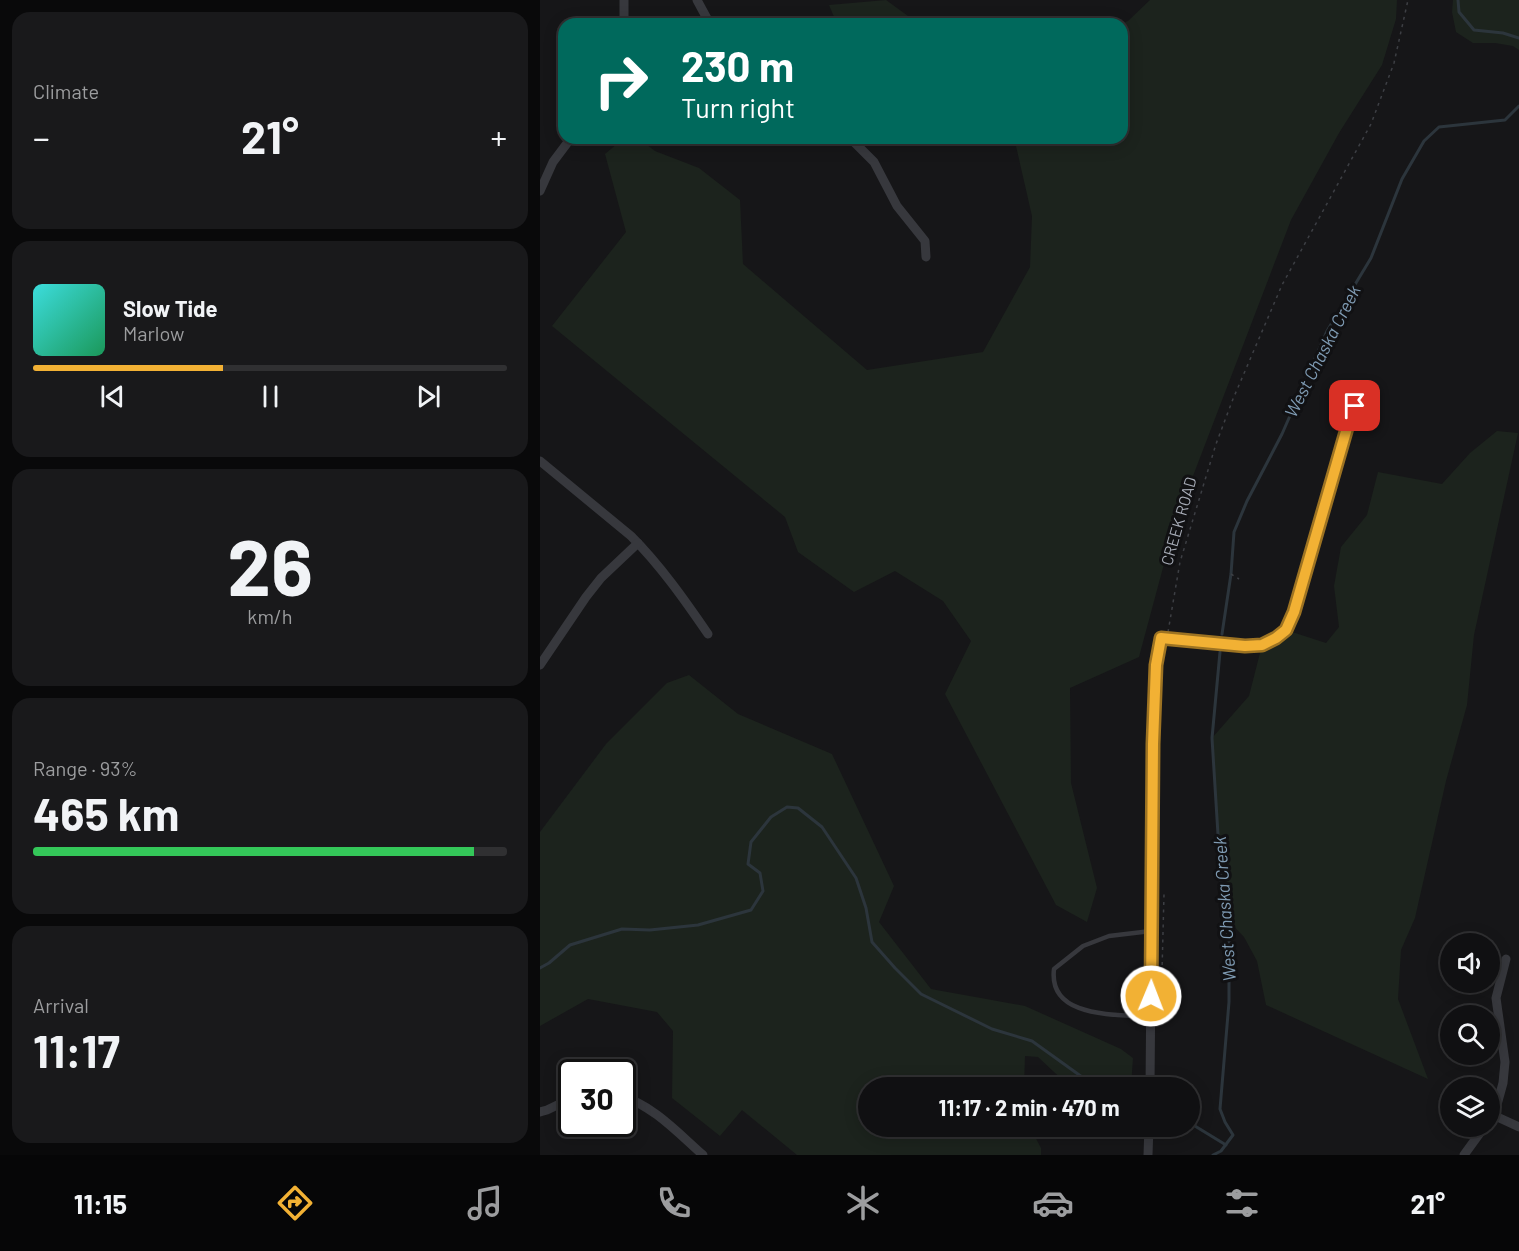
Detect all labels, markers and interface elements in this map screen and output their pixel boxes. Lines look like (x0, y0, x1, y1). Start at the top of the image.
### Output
text: 230 m (681, 40, 794, 90)
icon: right (582, 42, 660, 120)
text: Climate (33, 79, 99, 103)
text: Turn right (681, 91, 795, 123)
text: 21° (241, 109, 299, 163)
text: − (33, 117, 50, 157)
text: + (491, 117, 507, 157)
water label: West Chaska Creek (1279, 281, 1365, 421)
text: Slow Tide (123, 295, 218, 321)
text: Marlow (123, 321, 184, 345)
icon: previous (96, 380, 129, 413)
icon: pause (254, 380, 287, 413)
icon: next (412, 380, 445, 413)
pin (1329, 380, 1380, 431)
icon: arrive (1338, 389, 1371, 422)
street label: CREEK ROAD (1156, 475, 1200, 567)
text: 26 (227, 518, 313, 612)
text: km/h (247, 604, 293, 628)
text: Range · 93% (33, 756, 137, 780)
text: 465 km (33, 786, 179, 840)
water label: West Chaska Creek (1208, 835, 1240, 982)
map controls (1440, 933, 1500, 1137)
button: sound (1440, 933, 1500, 993)
position arrow (1119, 964, 1183, 1028)
text: Arrival (33, 993, 89, 1017)
button: search (1440, 1005, 1500, 1065)
text: 11:17 (33, 1023, 120, 1077)
speed limit sign: 30 (558, 1059, 636, 1137)
button: layers (1440, 1077, 1500, 1137)
text: 11:17 · 2 min · 470 m (938, 1094, 1120, 1120)
icon: directions (274, 1182, 316, 1224)
icon: music (464, 1182, 506, 1224)
icon: phone (653, 1182, 695, 1224)
icon: climate (842, 1182, 884, 1224)
icon: car (1032, 1182, 1074, 1224)
icon: filters (1221, 1182, 1263, 1224)
text: 11:15 (74, 1187, 127, 1219)
text: 21° (1411, 1187, 1445, 1219)

